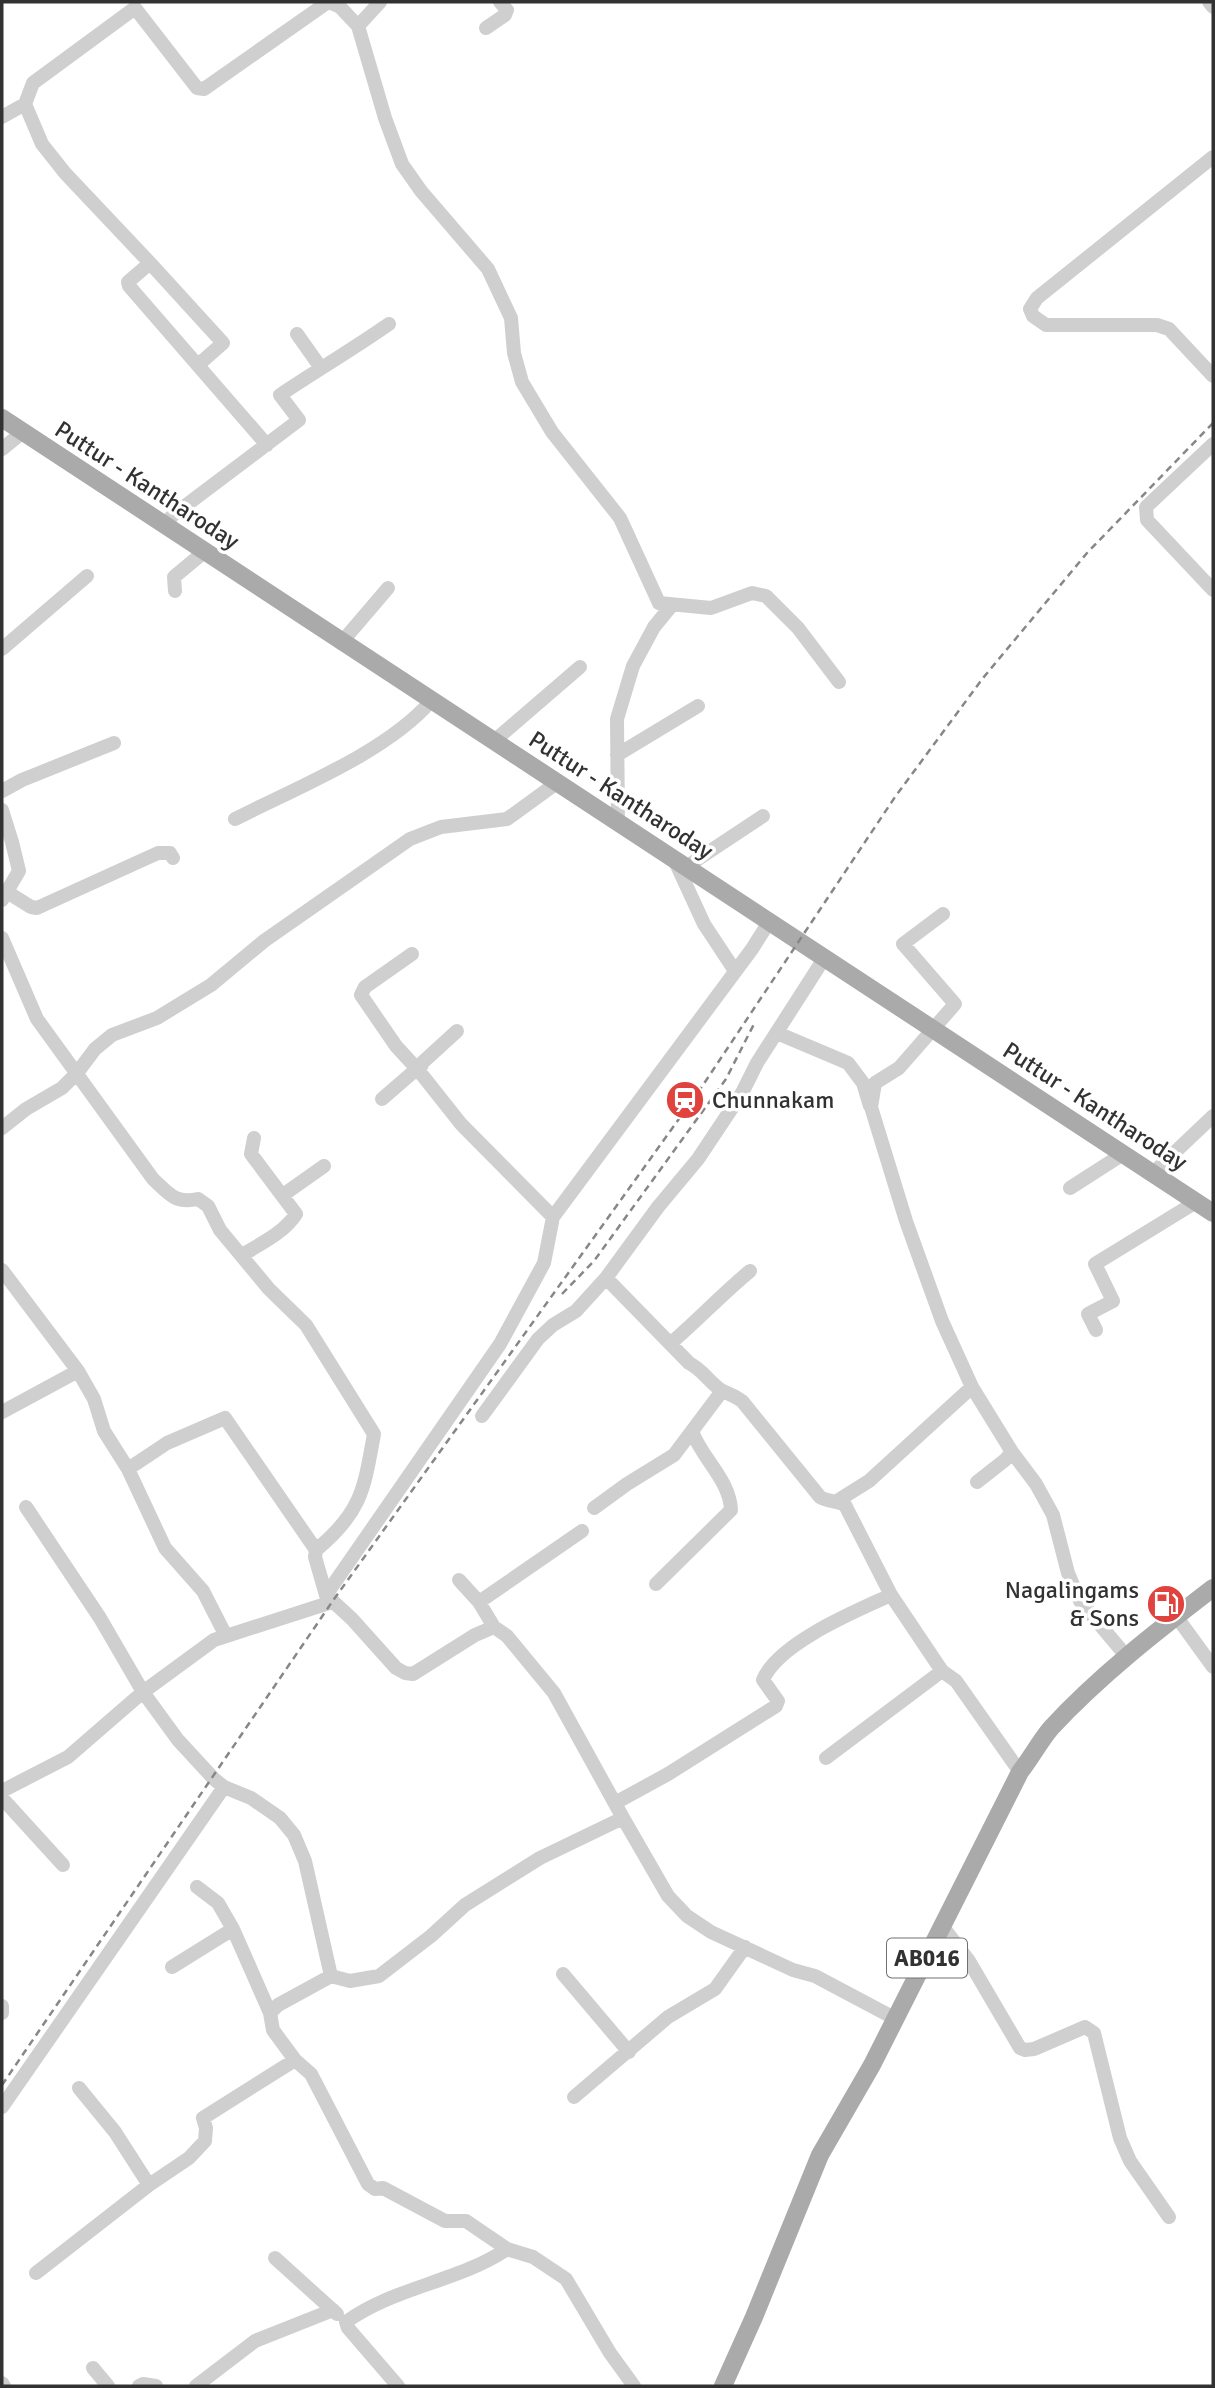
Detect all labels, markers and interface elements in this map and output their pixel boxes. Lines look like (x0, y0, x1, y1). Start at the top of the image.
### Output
street label: Puttur - Kantharoday (49, 414, 245, 556)
street label: Puttur - Kantharoday (523, 724, 719, 866)
street label: Puttur - Kantharoday (997, 1035, 1193, 1177)
station icon: Chunnakam (664, 1079, 706, 1121)
place label: Chunnakam (712, 1085, 834, 1115)
place label: Nagalingams & Sons (1005, 1575, 1139, 1633)
fuel station icon: Nagalingams & Sons (1145, 1583, 1187, 1625)
road number: AB016 (887, 1938, 967, 1978)

